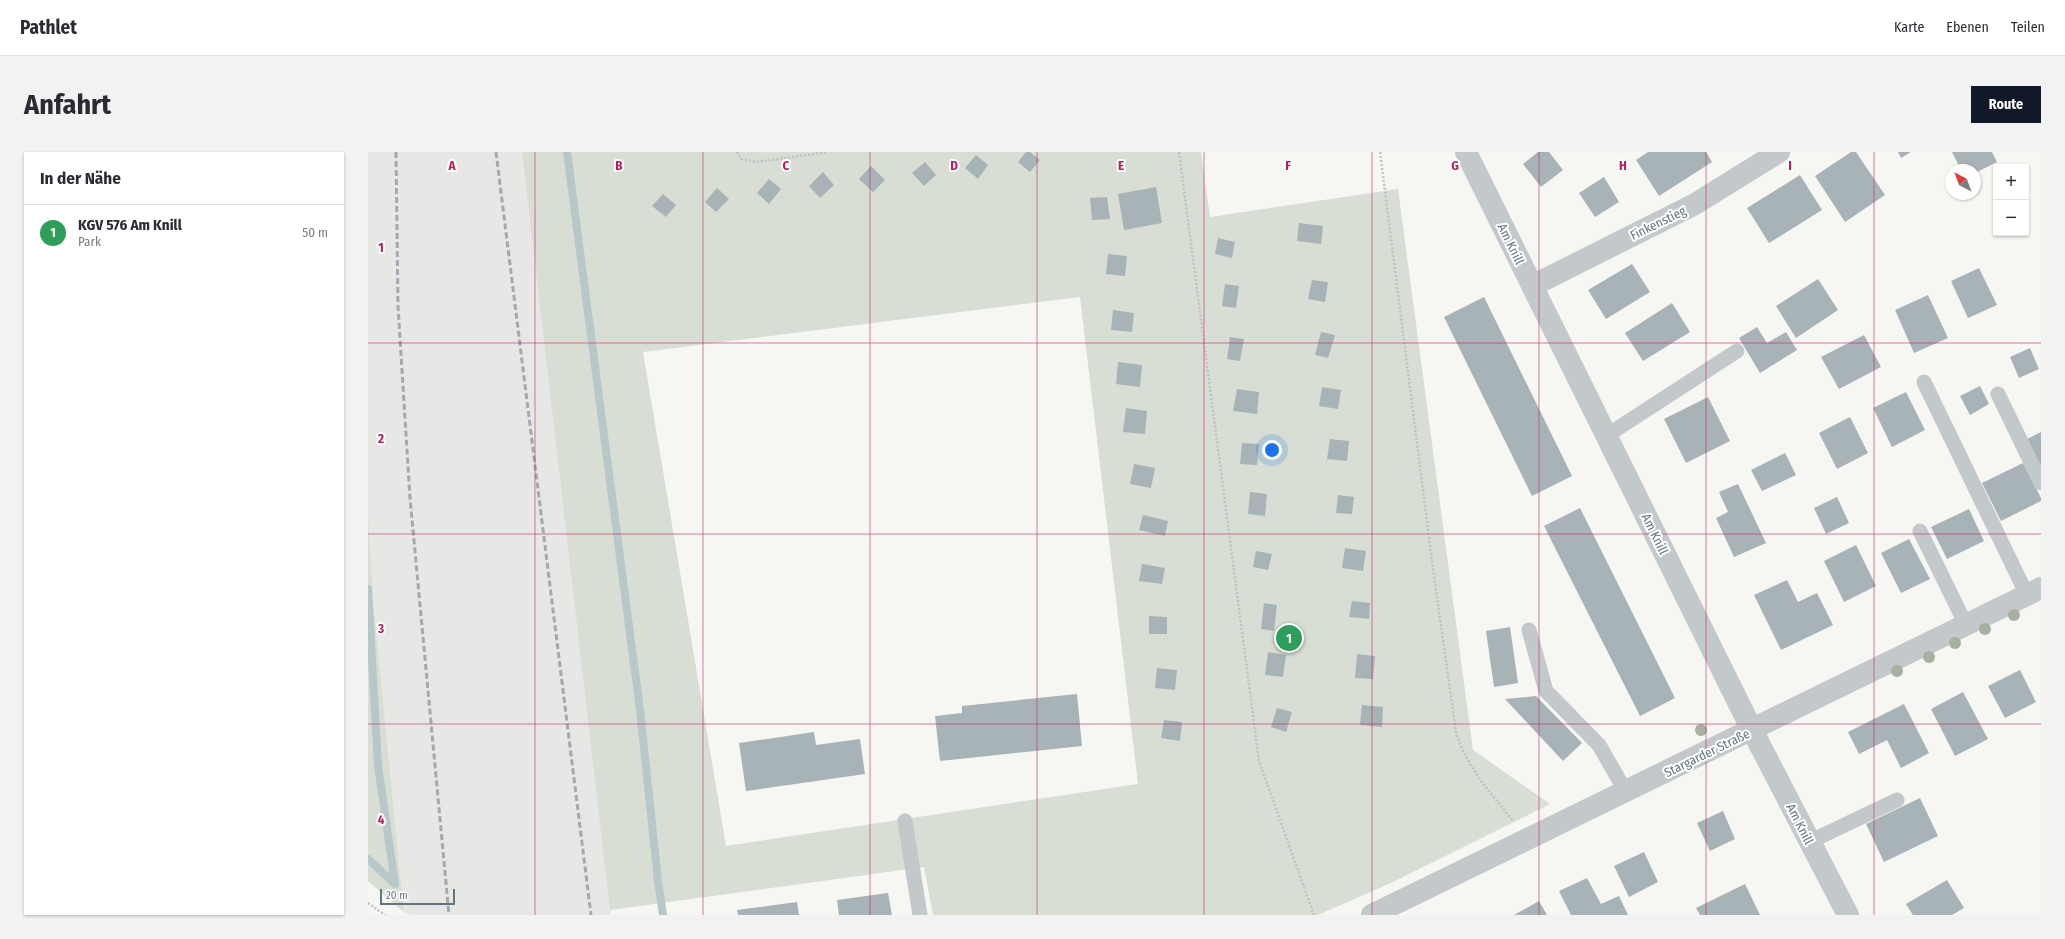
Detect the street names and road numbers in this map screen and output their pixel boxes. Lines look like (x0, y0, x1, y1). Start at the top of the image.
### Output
street label: Finkenstieg (1628, 203, 1689, 243)
street label: Am Knill (1495, 221, 1528, 267)
street label: Am Knill (1639, 511, 1672, 557)
street label: Stargarder Straße (1662, 726, 1752, 780)
street label: Am Knill (1783, 801, 1817, 847)

